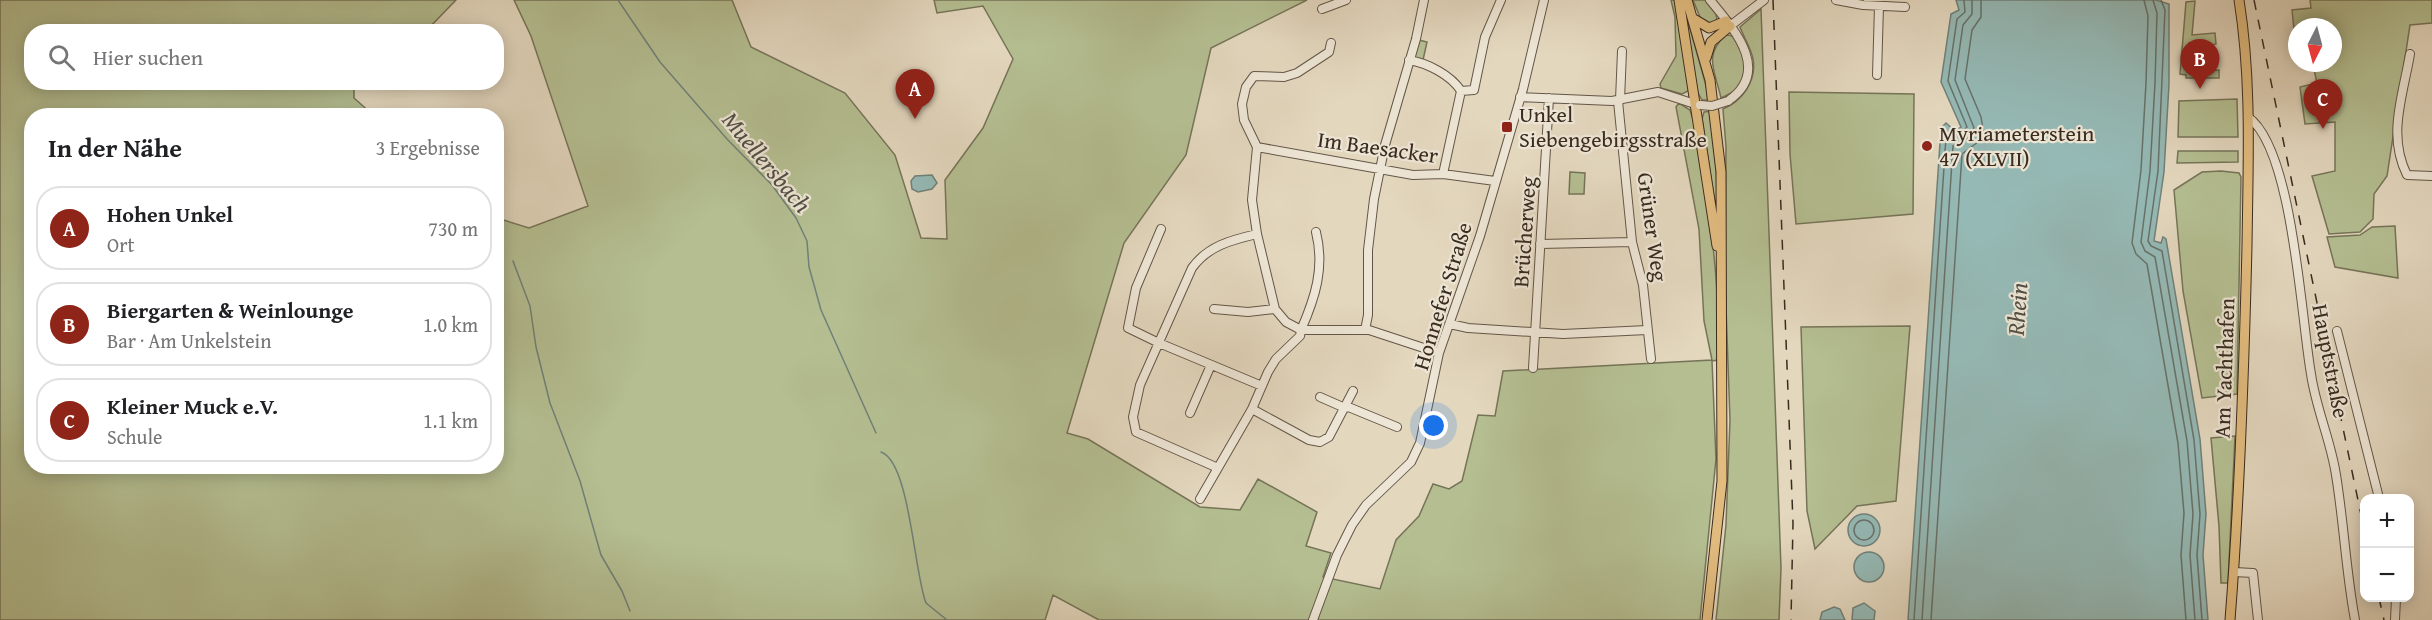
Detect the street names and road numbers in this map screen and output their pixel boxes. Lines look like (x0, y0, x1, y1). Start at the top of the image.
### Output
street label: Im Baesacker (1316, 123, 1440, 171)
street label: Grüner Weg (1630, 170, 1676, 284)
street label: Brücherweg (1504, 175, 1544, 289)
street label: Honnefer Straße (1404, 218, 1480, 374)
street label: Am Yachthafen (2206, 297, 2242, 439)
street label: Hauptstraße (2304, 301, 2358, 421)

